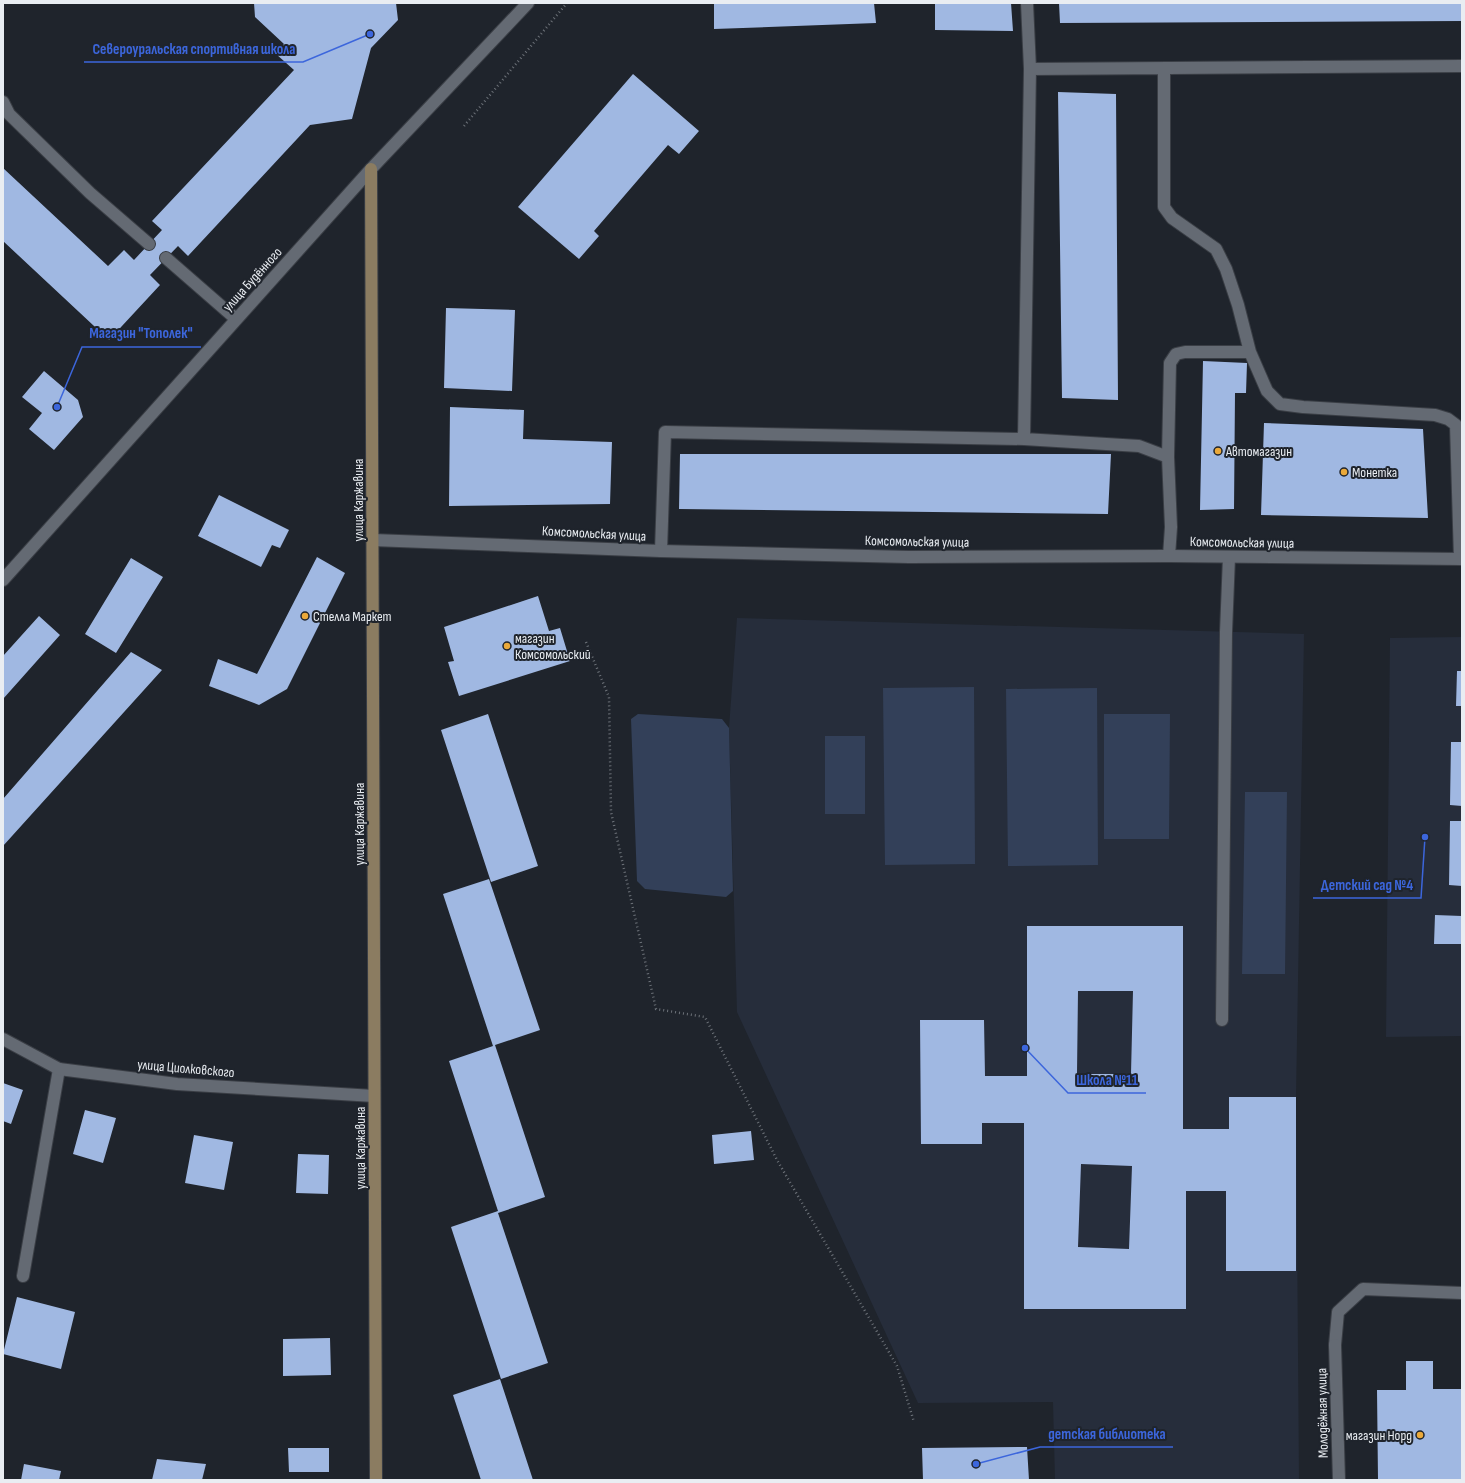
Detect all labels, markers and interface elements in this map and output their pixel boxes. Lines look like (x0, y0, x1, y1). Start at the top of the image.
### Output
callout: Североуральская спортивная школа (84, 35, 303, 62)
text: Североуральская спортивная школа (92, 40, 296, 59)
street label: улица Будённого (219, 244, 286, 315)
callout: Магазин "Тополек" (82, 320, 201, 347)
text: Магазин "Тополек" (89, 324, 193, 343)
place label: Автомагазин (1225, 443, 1292, 460)
marker: Автомагазин (1213, 446, 1223, 456)
street label: улица Каржавина (350, 459, 367, 541)
place label: Монетка (1352, 464, 1397, 481)
marker: Монетка (1339, 467, 1349, 477)
street label: Комсомольская улица (541, 522, 646, 545)
street label: Комсомольская улица (865, 532, 969, 551)
street label: Комсомольская улица (1190, 533, 1294, 552)
place label: Стелла Маркет (313, 608, 392, 625)
marker: Стелла Маркет (300, 611, 310, 621)
place label: магазин Комсомольский (515, 630, 591, 663)
marker: магазин Комсомольский (502, 641, 512, 651)
street label: улица Каржавина (351, 783, 368, 865)
callout: Детский сад №4 (1313, 871, 1421, 898)
text: Детский сад №4 (1321, 876, 1413, 895)
street label: улица Циолковского (137, 1056, 235, 1081)
callout: Школа №11 (1068, 1066, 1146, 1093)
text: Школа №11 (1076, 1071, 1138, 1090)
street label: улица Каржавина (352, 1107, 369, 1189)
street label: Молодёжная улица (1313, 1368, 1332, 1458)
callout: детская библиотека (1040, 1420, 1173, 1447)
text: детская библиотека (1048, 1425, 1166, 1444)
place label: магазин Норд (1346, 1427, 1412, 1444)
marker: магазин Норд (1415, 1430, 1425, 1440)

